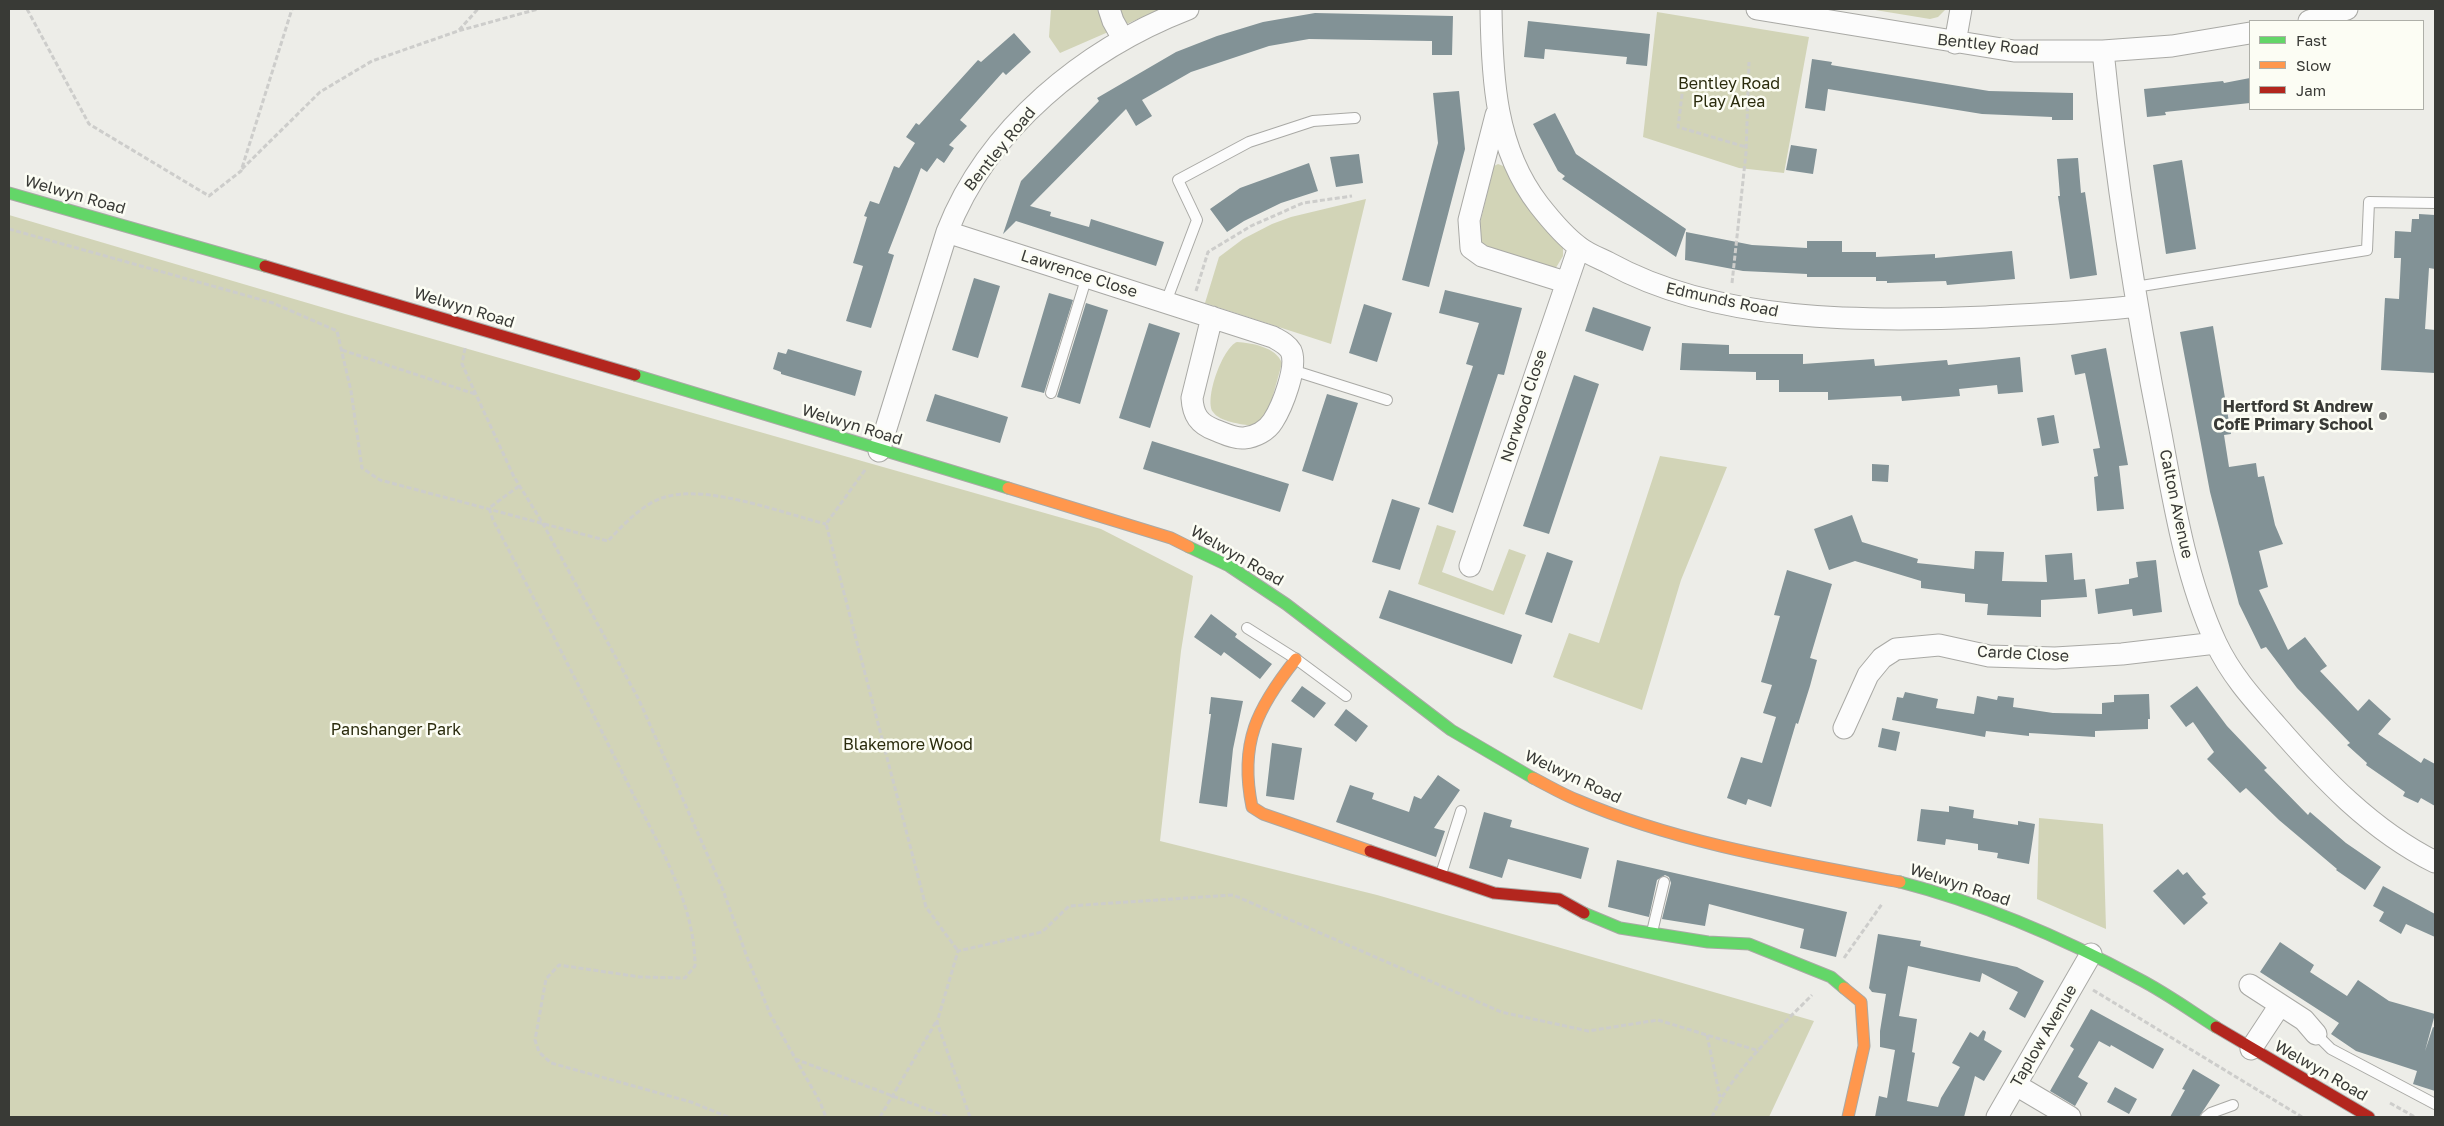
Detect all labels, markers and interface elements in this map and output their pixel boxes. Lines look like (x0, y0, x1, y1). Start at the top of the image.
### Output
legend (2249, 20, 2424, 110)
street label: Bentley Road (1936, 30, 2040, 60)
text: Fast (2296, 31, 2327, 49)
text: Slow (2296, 56, 2331, 74)
park label: Bentley Road Play Area (1678, 74, 1780, 112)
text: Jam (2296, 81, 2326, 99)
street label: Bentley Road (960, 103, 1040, 195)
street label: Welwyn Road (22, 171, 128, 219)
street label: Lawrence Close (1018, 246, 1140, 302)
street label: Edmunds Road (1664, 279, 1780, 321)
street label: Welwyn Road (411, 284, 517, 332)
street label: Norwood Close (1497, 347, 1551, 465)
place label: Hertford St Andrew CofE Primary School (2213, 397, 2373, 435)
street label: Welwyn Road (799, 401, 905, 449)
marker: Hertford St Andrew CofE Primary School (2377, 410, 2389, 422)
street label: Calton Avenue (2155, 448, 2197, 560)
street label: Welwyn Road (1187, 522, 1287, 590)
street label: Carde Close (1976, 642, 2070, 666)
park label: Panshanger Park (331, 720, 461, 740)
park label: Blakemore Wood (843, 735, 973, 755)
street label: Welwyn Road (1522, 746, 1624, 808)
street label: Welwyn Road (1907, 860, 2013, 910)
street label: Taplow Avenue (2007, 981, 2081, 1091)
street label: Welwyn Road (2271, 1037, 2371, 1105)

